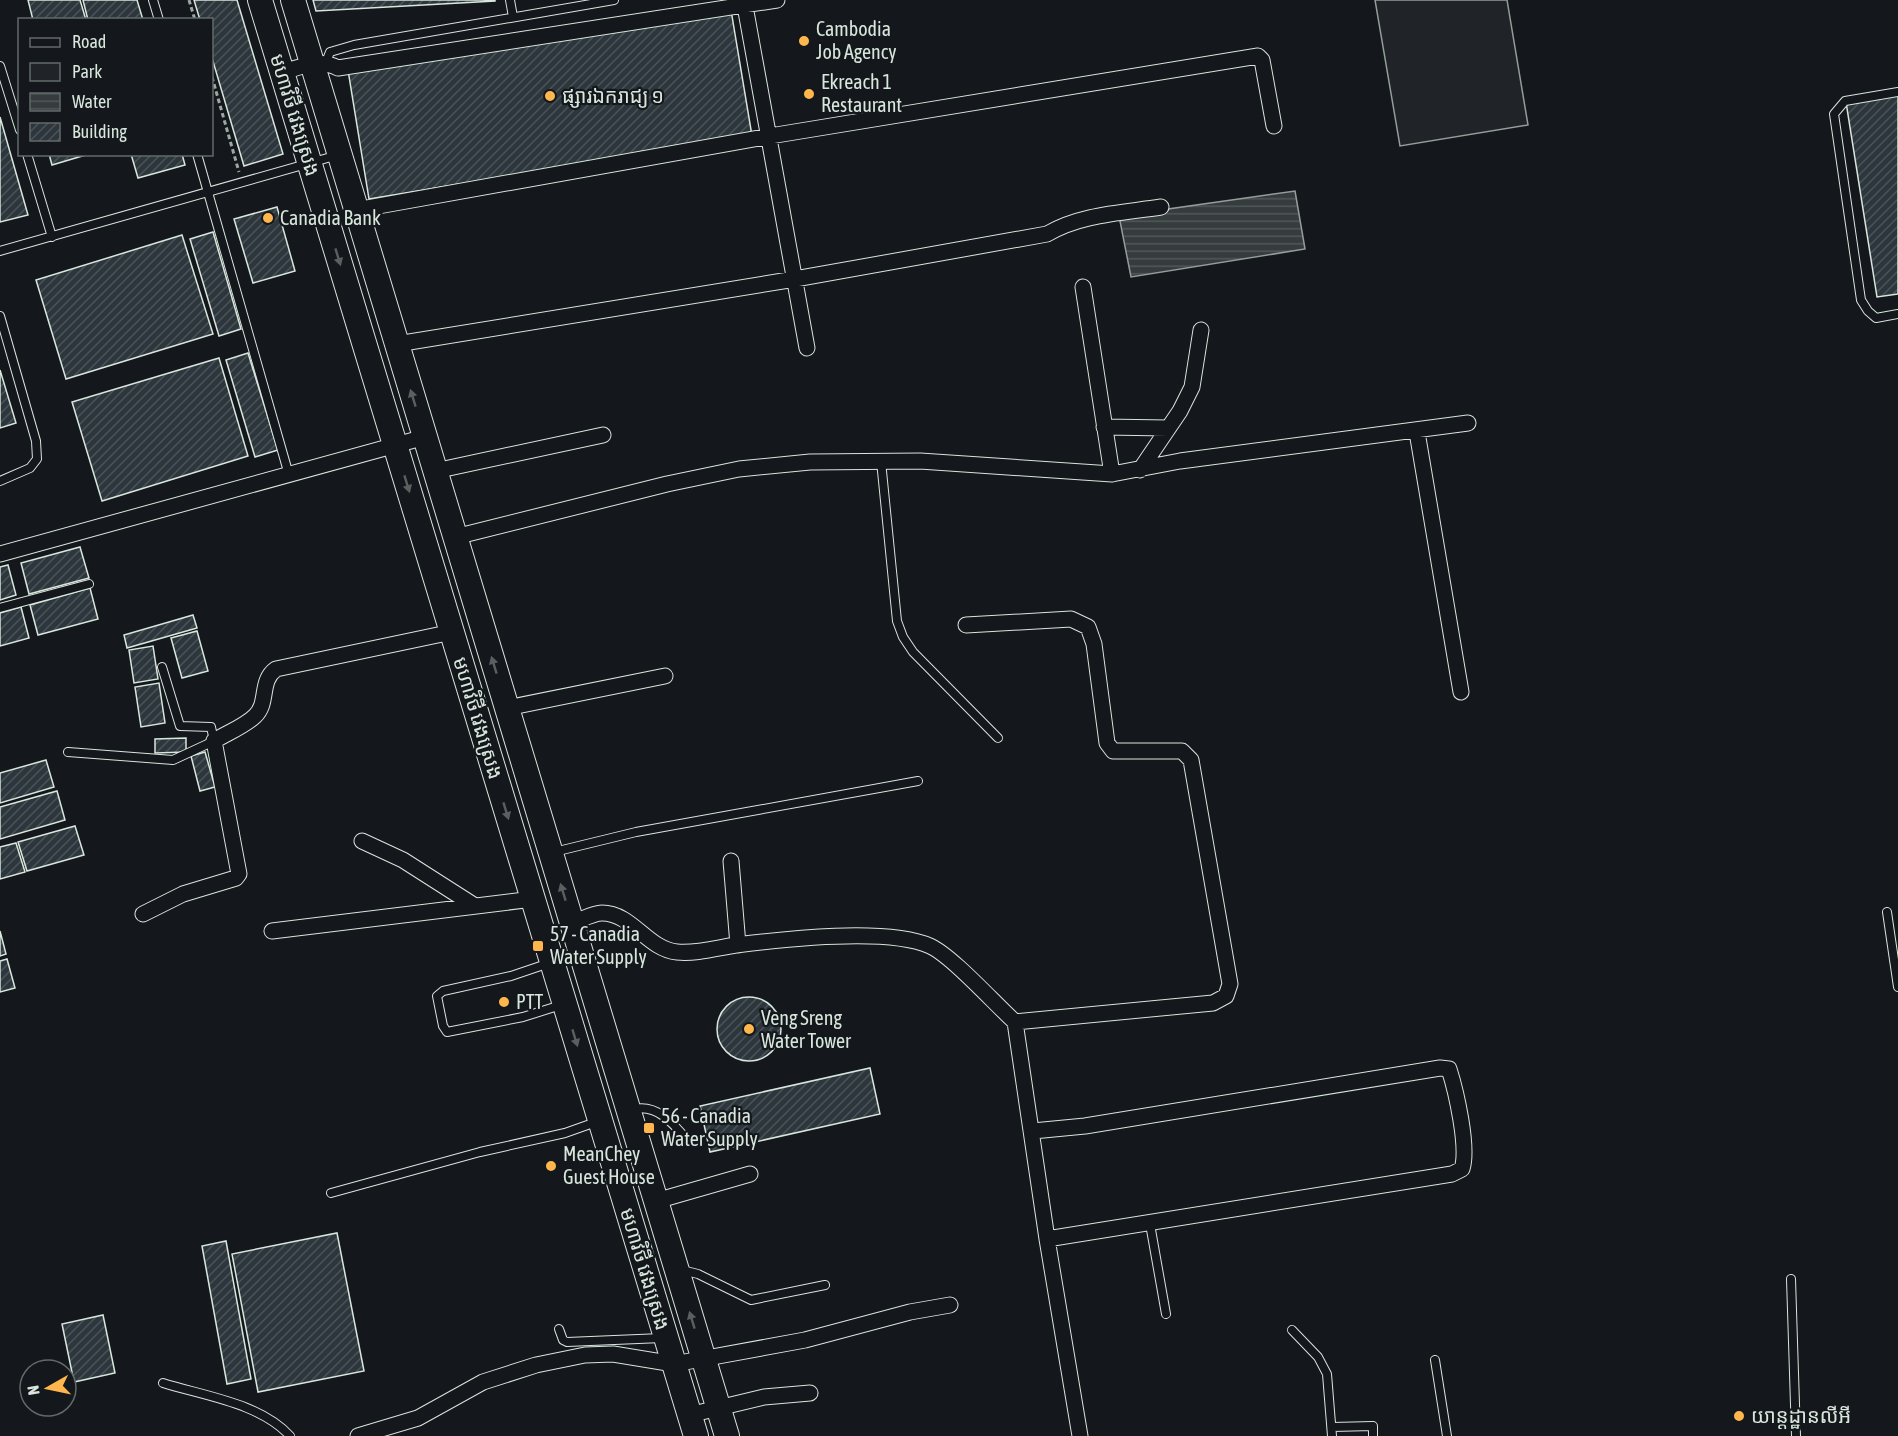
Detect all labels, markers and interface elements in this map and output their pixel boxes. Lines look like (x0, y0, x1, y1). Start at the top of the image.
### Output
place label: Cambodia Job Agency (816, 17, 896, 63)
legend (18, 18, 213, 156)
text: Road (72, 31, 106, 52)
marker: Cambodia Job Agency (797, 34, 811, 48)
street label: មហាវិថី វេងស្រេង (265, 51, 326, 179)
text: Park (72, 61, 102, 82)
place label: Ekreach 1 Restaurant (821, 70, 902, 116)
place label: ផ្សារឯករាជ្យ ១ (562, 84, 664, 108)
marker: Ekreach 1 Restaurant (802, 87, 816, 101)
marker: ផ្សារឯករាជ្យ ១ (543, 89, 557, 103)
text: Water (72, 91, 112, 112)
text: Building (72, 121, 127, 142)
place label: Canadia Bank (280, 206, 381, 229)
marker: Canadia Bank (261, 211, 275, 225)
one-way arrow (334, 248, 343, 266)
one-way arrow (408, 389, 417, 407)
one-way arrow (403, 475, 412, 493)
street label: មហាវិថី វេងស្រេង (448, 654, 509, 782)
one-way arrow (489, 656, 498, 674)
one-way arrow (502, 802, 511, 820)
one-way arrow (557, 883, 567, 901)
place label: 57 - Canadia Water Supply (550, 922, 647, 968)
marker: 57 - Canadia Water Supply (531, 939, 545, 953)
place label: PTT (516, 990, 544, 1013)
marker: PTT (497, 995, 511, 1009)
place label: Veng Sreng Water Tower (761, 1006, 852, 1052)
marker: Veng Sreng Water Tower (742, 1022, 756, 1036)
one-way arrow (571, 1029, 580, 1047)
place label: 56 - Canadia Water Supply (661, 1104, 758, 1150)
marker: 56 - Canadia Water Supply (642, 1121, 656, 1135)
place label: MeanChey Guest House (563, 1142, 655, 1188)
marker: MeanChey Guest House (544, 1159, 558, 1173)
street label: មហាវិថី វេងស្រេង (615, 1205, 676, 1333)
one-way arrow (687, 1311, 696, 1329)
north arrow (18, 1358, 78, 1418)
text: N (24, 1384, 43, 1396)
place label: យាន្ដដ្ឋានលីអី (1751, 1404, 1851, 1429)
marker: យាន្ដដ្ឋានលីអី (1732, 1409, 1746, 1423)

